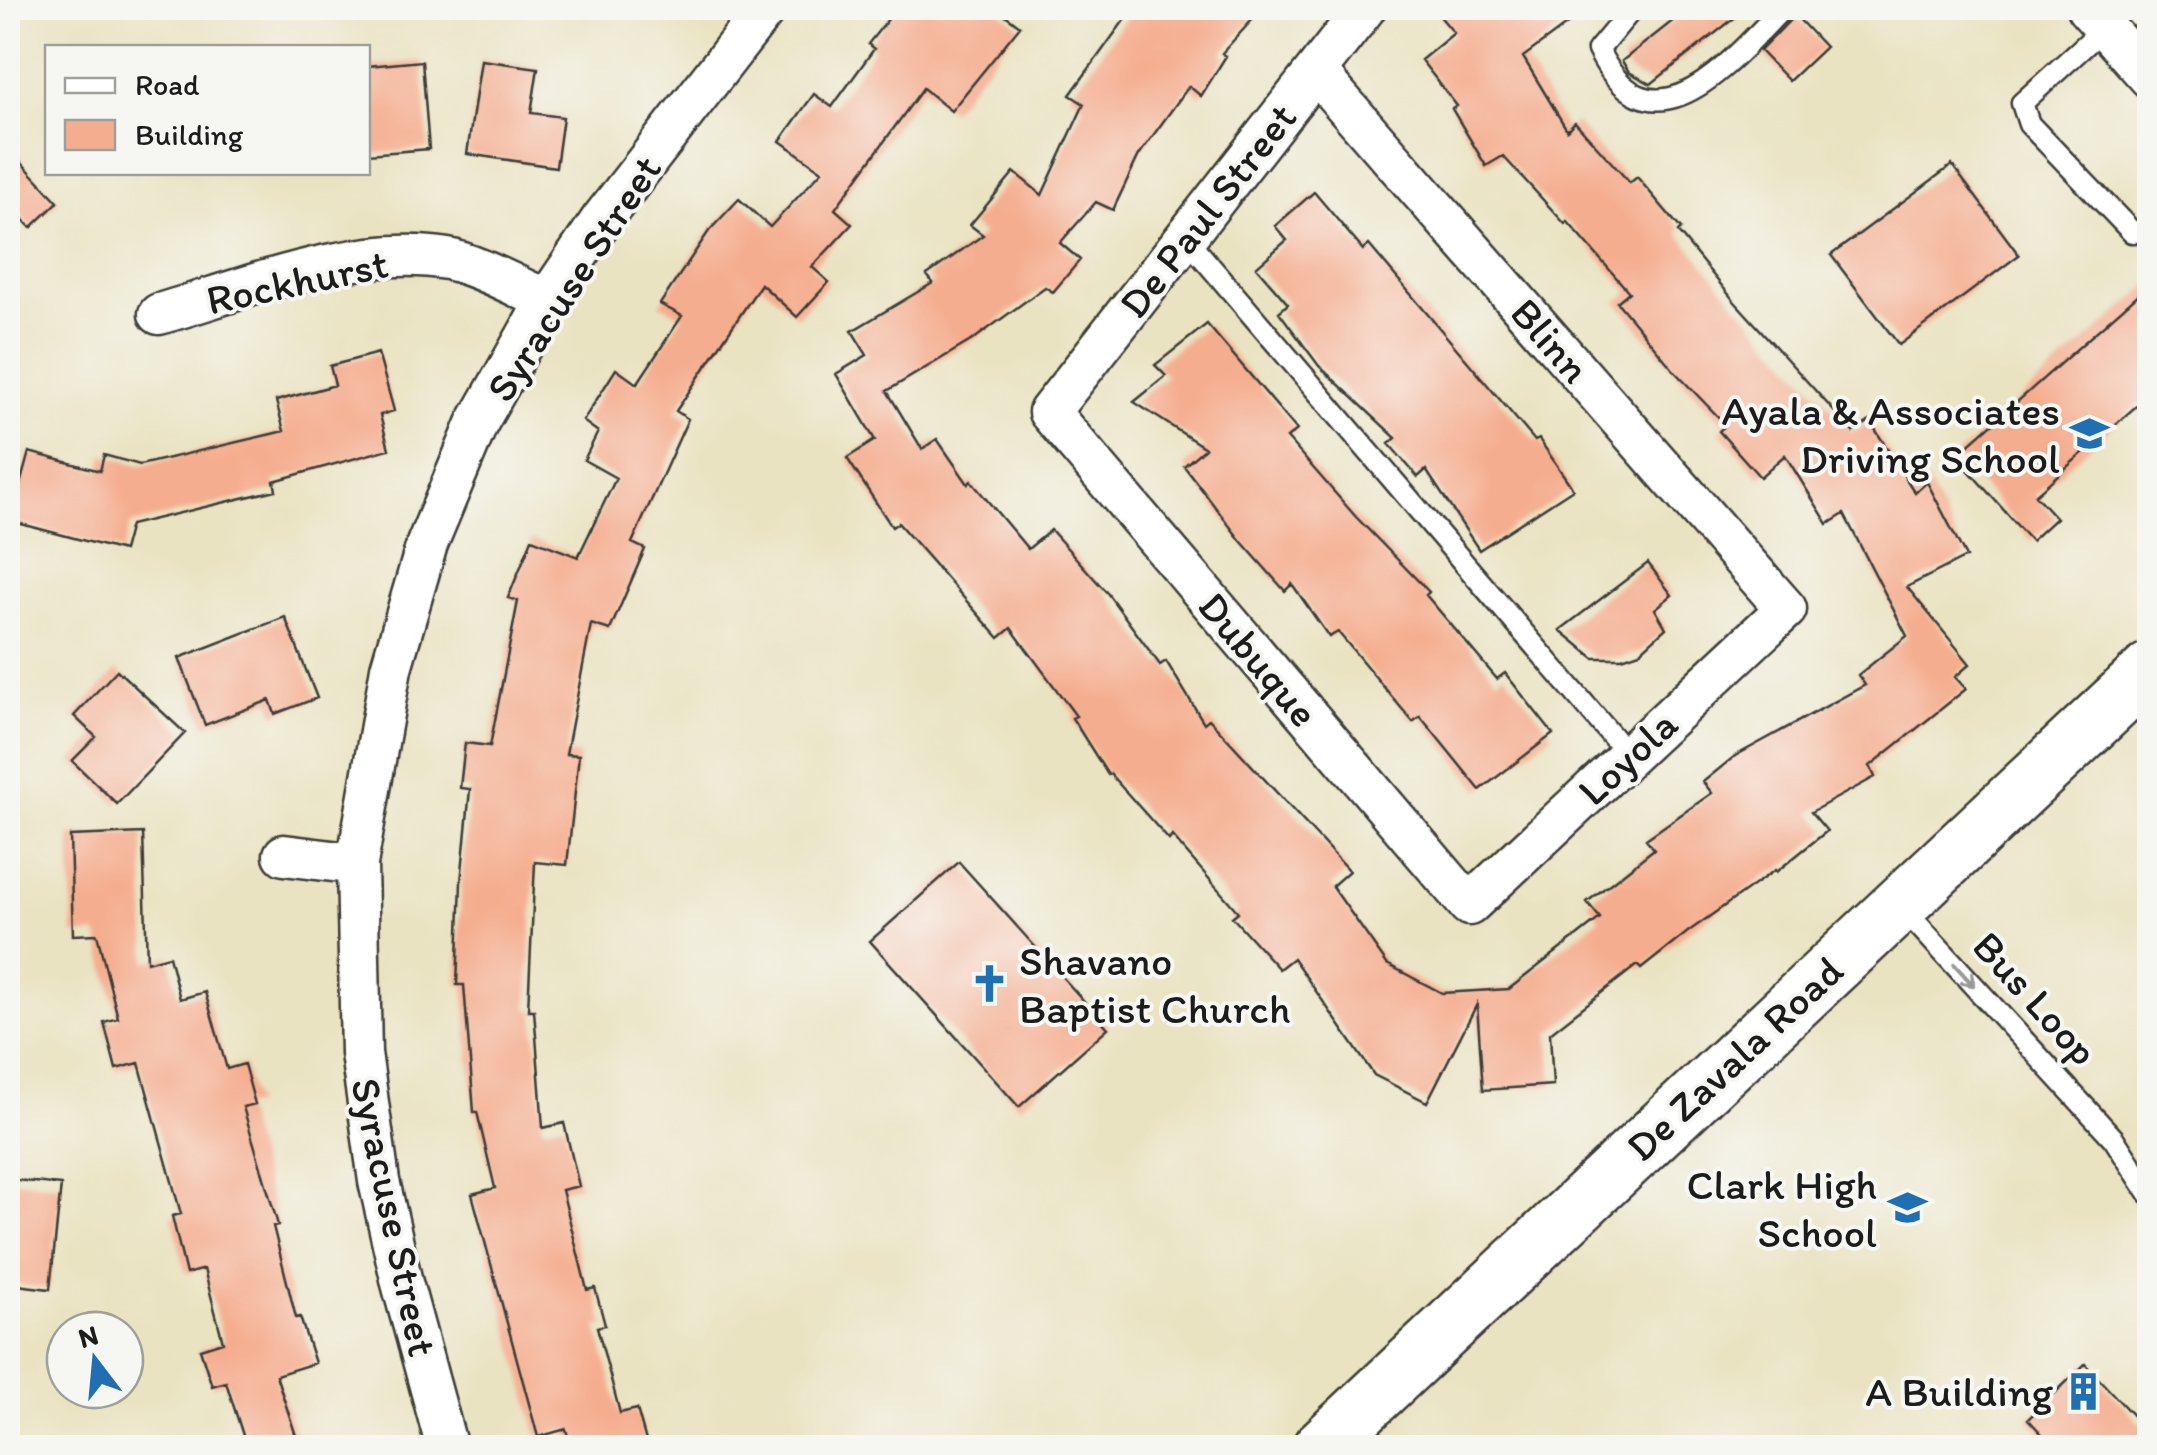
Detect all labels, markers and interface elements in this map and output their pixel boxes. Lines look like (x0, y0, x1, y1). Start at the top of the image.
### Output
legend (45, 45, 370, 175)
text: Road (135, 66, 200, 103)
street label: De Paul Street (1108, 93, 1307, 328)
text: Building (135, 116, 244, 153)
street label: Syracuse Street (475, 145, 672, 411)
street label: Rockhurst (202, 237, 392, 326)
street label: Blinn (1500, 287, 1601, 393)
place label: Ayala & Associates Driving School (1722, 385, 2060, 484)
school or university icon: Ayala & Associates Driving School (2069, 413, 2111, 455)
street label: Dubuque (1187, 581, 1330, 737)
street label: Loyola (1567, 699, 1688, 816)
street label: Bus Loop (1962, 921, 2109, 1076)
place label: Shavano Baptist Church (1019, 935, 1291, 1034)
street label: De Zavala Road (1615, 945, 1853, 1172)
one-way arrow (1952, 962, 1975, 987)
church icon: Shavano Baptist Church (968, 963, 1010, 1005)
street label: Syracuse Street (340, 1073, 449, 1361)
place label: Clark High School (1686, 1159, 1877, 1258)
school or university icon: Clark High School (1886, 1187, 1928, 1229)
north arrow (45, 1310, 145, 1410)
text: N (74, 1317, 102, 1355)
place label: A Building (1865, 1366, 2053, 1417)
building icon: A Building (2062, 1370, 2104, 1412)

